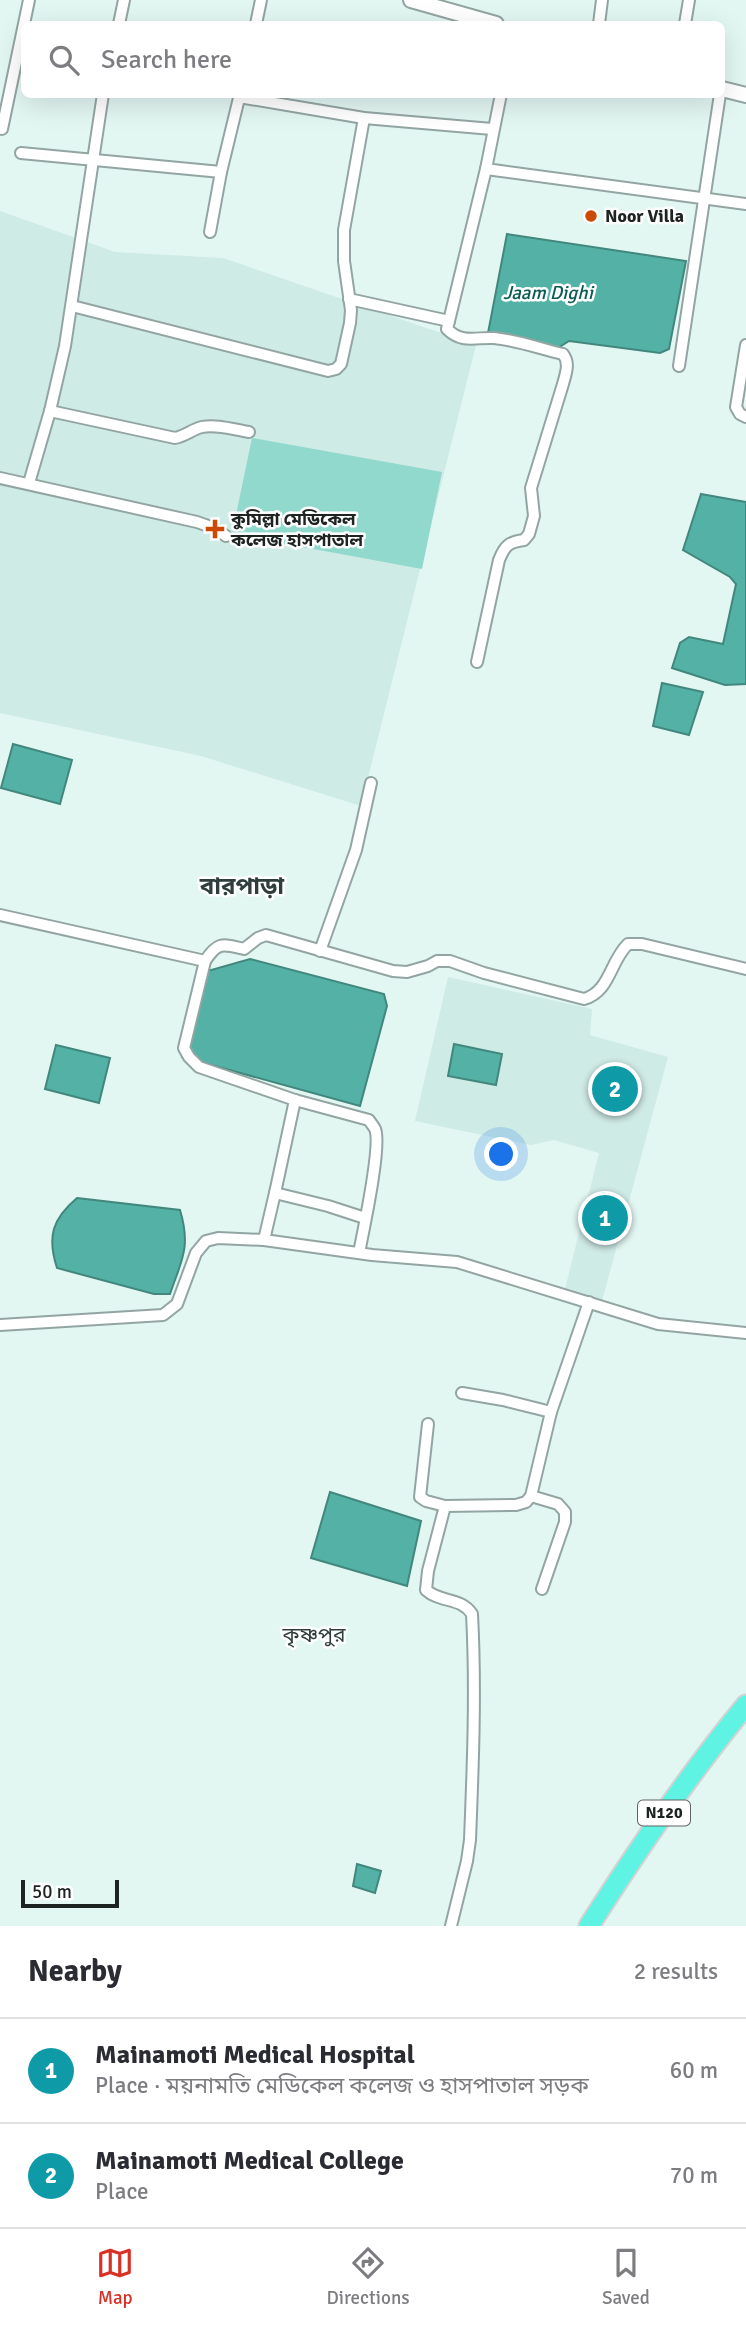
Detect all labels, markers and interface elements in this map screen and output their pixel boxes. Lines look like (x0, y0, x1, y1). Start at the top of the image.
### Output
search box (21, 21, 725, 98)
icon: search (45, 41, 83, 79)
text: Search here (101, 44, 232, 76)
place label: Noor Villa (605, 205, 684, 227)
marker: Noor Villa (583, 208, 599, 224)
water label: Jaam Dighi (503, 281, 595, 305)
place label: কুমিল্লা মেডিকেল কলেজ হাসপাতাল (230, 508, 363, 551)
marker: কুমিল্লা মেডিকেল কলেজ হাসপাতাল (205, 519, 225, 539)
district label: বারপাড়া (199, 871, 285, 901)
pin: 2 (592, 1063, 638, 1115)
your location (484, 1137, 518, 1171)
pin: 1 (582, 1192, 628, 1244)
district label: কৃষ্ণপুর (281, 1622, 346, 1648)
road number: N120 (638, 1800, 690, 1826)
scale bar (21, 1877, 119, 1909)
text: 50 m (32, 1880, 72, 1904)
text: Nearby (28, 1953, 122, 1990)
text: 2 results (634, 1957, 718, 1986)
text: Mainamoti Medical Hospital (95, 2039, 415, 2071)
text: 1 (45, 2056, 57, 2085)
text: 60 m (670, 2056, 718, 2085)
text: Place · ময়নামতি মেডিকেল কলেজ ও হাসপাতাল সড়ক (95, 2071, 589, 2100)
text: Mainamoti Medical College (95, 2145, 404, 2177)
text: 2 (45, 2161, 57, 2190)
text: 70 m (670, 2161, 718, 2190)
text: Place (95, 2177, 149, 2206)
tab: Map (96, 2244, 134, 2310)
tab: Directions (327, 2244, 410, 2310)
tab: Saved (602, 2244, 650, 2310)

